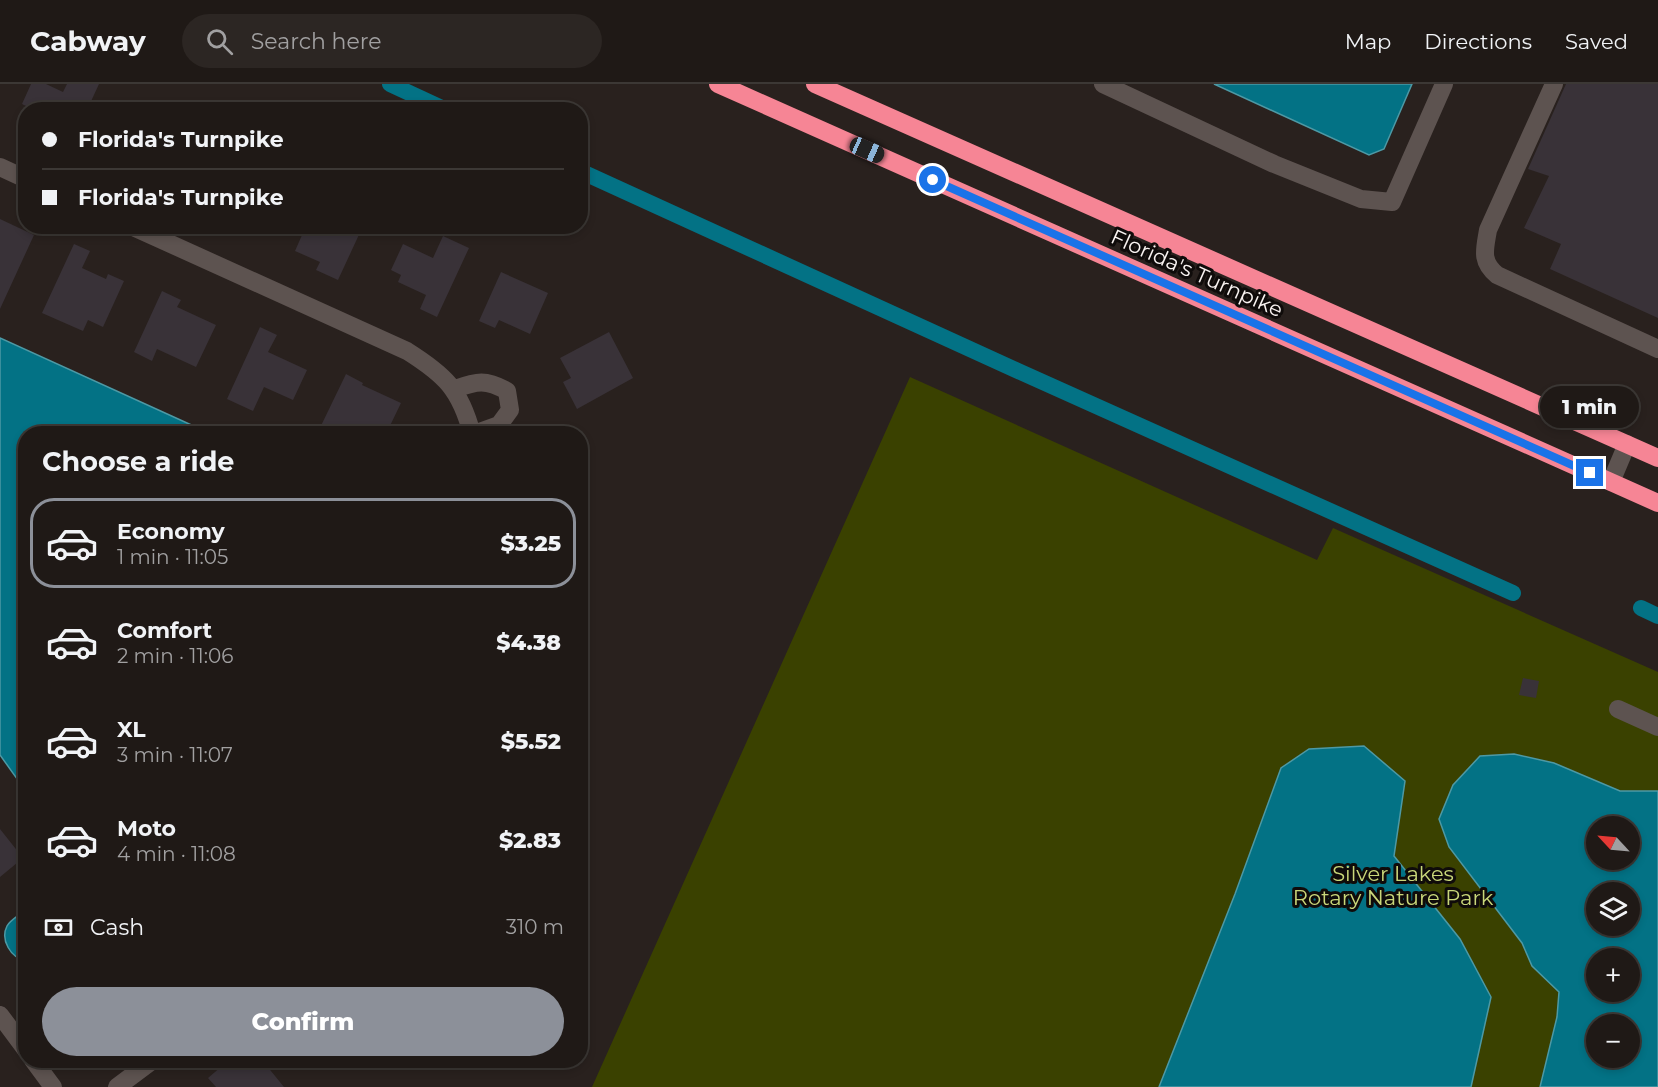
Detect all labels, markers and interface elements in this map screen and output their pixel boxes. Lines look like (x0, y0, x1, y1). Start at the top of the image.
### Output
search box (182, 14, 602, 68)
text: Cabway (30, 24, 146, 58)
icon: search (203, 25, 236, 58)
text: Search here (251, 28, 382, 55)
text: Map (1345, 29, 1391, 54)
text: Directions (1424, 29, 1532, 54)
text: Saved (1565, 29, 1628, 54)
text: Florida's Turnpike (78, 126, 284, 153)
car (847, 134, 887, 166)
route start (919, 166, 946, 193)
text: Florida's Turnpike (78, 184, 284, 211)
street label: Florida's Turnpike (1107, 224, 1287, 322)
callout: 1 min (1540, 386, 1640, 428)
text: 1 min (1562, 395, 1617, 419)
text: Choose a ride (42, 445, 234, 478)
route end (1576, 459, 1603, 486)
icon: car (45, 516, 99, 570)
text: Economy (117, 518, 225, 545)
text: $3.25 (501, 530, 561, 557)
text: 1 min · 11:05 (117, 545, 228, 569)
icon: car (45, 615, 99, 669)
text: Comfort (117, 617, 212, 644)
text: $4.38 (496, 629, 561, 656)
text: 2 min · 11:06 (117, 644, 233, 668)
icon: car (45, 714, 99, 768)
text: XL (117, 716, 146, 743)
text: $5.52 (501, 728, 561, 755)
text: 3 min · 11:07 (117, 743, 233, 767)
icon: car (45, 813, 99, 867)
text: Moto (117, 815, 176, 842)
north arrow (1586, 816, 1640, 870)
map controls (1586, 816, 1640, 1068)
text: $2.83 (499, 827, 561, 854)
text: 4 min · 11:08 (117, 842, 236, 866)
park label: Silver Lakes Rotary Nature Park (1293, 861, 1494, 910)
button: layers (1586, 882, 1640, 936)
icon: cash (42, 911, 75, 944)
text: Cash (90, 914, 144, 941)
text: 310 m (506, 915, 564, 939)
button: + (1586, 948, 1640, 1002)
button: Confirm (42, 987, 564, 1056)
button: − (1586, 1014, 1640, 1068)

